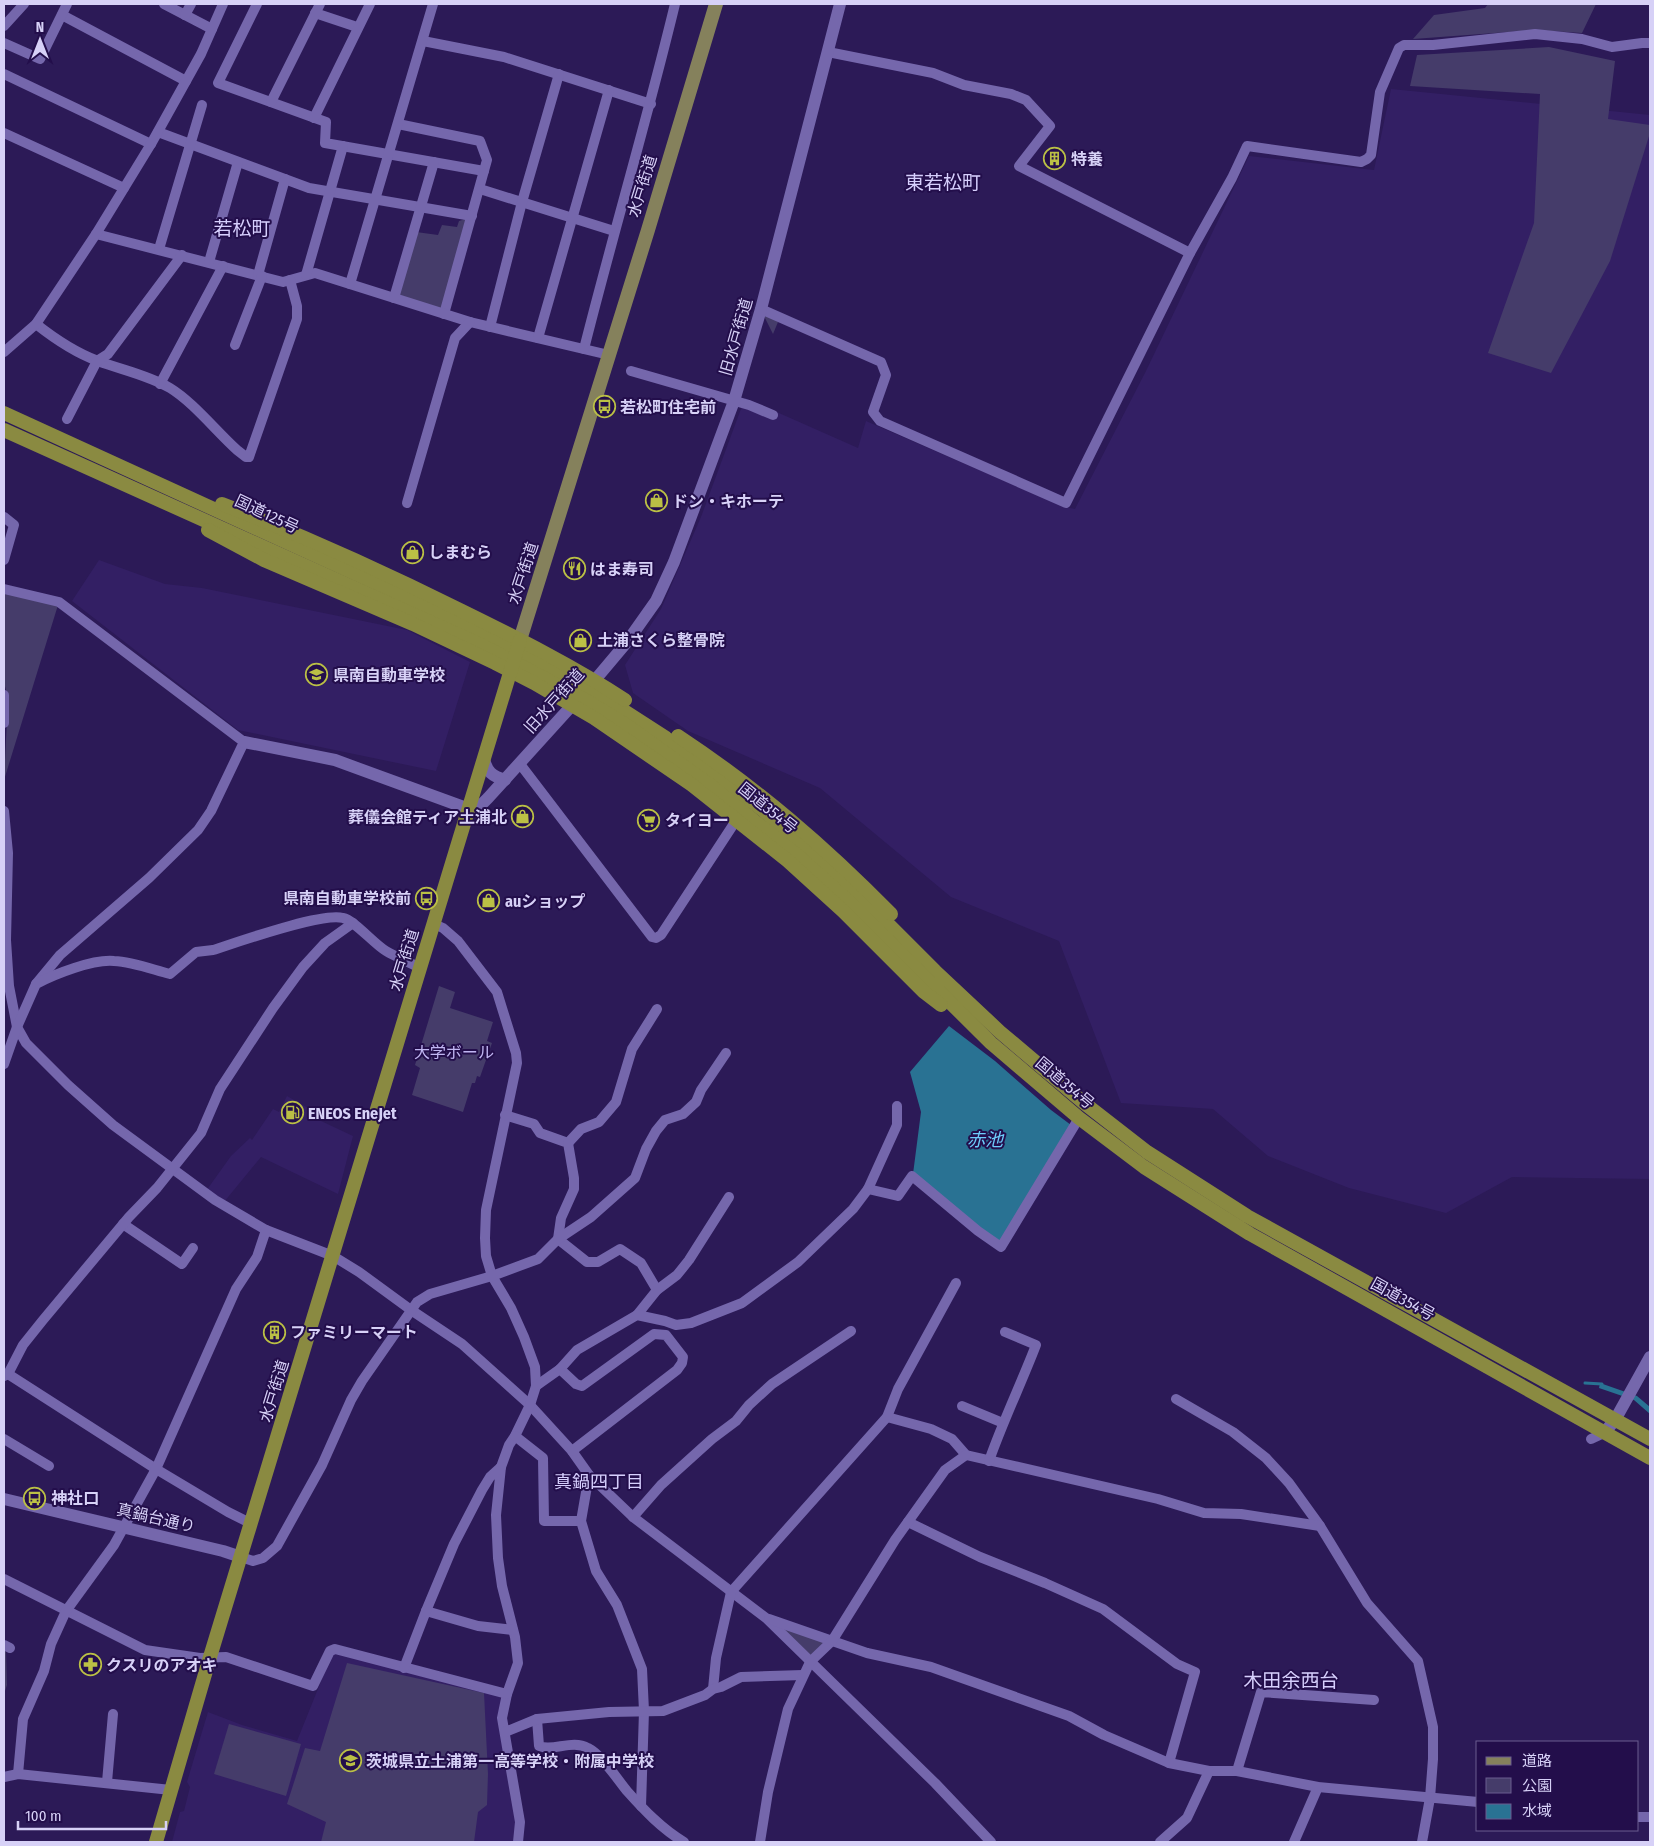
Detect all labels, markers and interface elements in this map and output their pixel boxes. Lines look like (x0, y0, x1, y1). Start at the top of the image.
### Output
north arrow (15, 15, 65, 65)
text: N (36, 19, 44, 36)
building icon: 特養 (1043, 147, 1067, 171)
place label: 特養 (1071, 150, 1103, 169)
street label: 水戸街道 (624, 153, 660, 219)
district label: 東若松町 (905, 171, 981, 194)
district label: 若松町 (213, 217, 271, 240)
street label: 旧水戸街道 (716, 296, 756, 378)
bus stop icon: 若松町住宅前 (592, 395, 616, 419)
place label: 若松町住宅前 (620, 398, 716, 417)
shop icon: ドン・キホーテ (644, 489, 668, 513)
street label: 国道125号 (232, 491, 302, 537)
place label: ドン・キホーテ (672, 492, 784, 511)
shop icon: しまむら (400, 540, 424, 564)
street label: 水戸街道 (504, 540, 542, 606)
place label: しまむら (428, 543, 492, 562)
restaurant icon: はま寿司 (562, 557, 586, 581)
place label: はま寿司 (590, 560, 654, 579)
shop icon: 土浦さくら整骨院 (569, 628, 593, 652)
place label: 土浦さくら整骨院 (597, 631, 725, 650)
school or university icon: 県南自動車学校 (305, 663, 329, 687)
street label: 旧水戸街道 (520, 665, 588, 737)
place label: 県南自動車学校 (333, 666, 445, 685)
street label: 国道354号 (735, 778, 801, 838)
shop icon: 葬儀会館ティア土浦北 (511, 805, 535, 829)
place label: 葬儀会館ティア土浦北 (348, 808, 507, 827)
supermarket icon: タイヨー (637, 808, 661, 832)
place label: タイヨー (665, 811, 729, 830)
bus stop icon: 県南自動車学校前 (415, 886, 439, 910)
place label: 県南自動車学校前 (283, 889, 411, 908)
shop icon: auショップ (477, 889, 501, 913)
place label: auショップ (505, 892, 585, 911)
street label: 水戸街道 (386, 927, 422, 993)
park label: 大学ボール (414, 1043, 494, 1062)
street label: 国道354号 (1032, 1053, 1098, 1113)
fuel station icon: ENEOS EneJet (280, 1101, 304, 1125)
place label: ENEOS EneJet (308, 1104, 397, 1123)
water label: 赤池 (967, 1129, 1005, 1151)
street label: 国道354号 (1368, 1274, 1438, 1324)
building icon: ファミリーマート (262, 1320, 286, 1344)
place label: ファミリーマート (290, 1323, 418, 1342)
street label: 水戸街道 (256, 1358, 292, 1424)
district label: 真鍋四丁目 (554, 1471, 644, 1493)
bus stop icon: 神社口 (23, 1486, 47, 1510)
place label: 神社口 (51, 1489, 99, 1508)
street label: 真鍋台通り (115, 1500, 197, 1536)
pharmacy icon: クスリのアオキ (78, 1653, 102, 1677)
place label: クスリのアオキ (106, 1656, 218, 1675)
district label: 木田余西台 (1243, 1669, 1339, 1692)
legend (1476, 1741, 1639, 1831)
school or university icon: 茨城県立土浦第一高等学校・附属中学校 (338, 1749, 362, 1773)
place label: 茨城県立土浦第一高等学校・附属中学校 (366, 1752, 654, 1771)
text: 道路 (1522, 1752, 1552, 1770)
text: 公園 (1522, 1777, 1552, 1795)
scale bar (18, 1798, 165, 1830)
text: 水域 (1522, 1802, 1552, 1820)
text: 100 m (25, 1807, 62, 1825)

